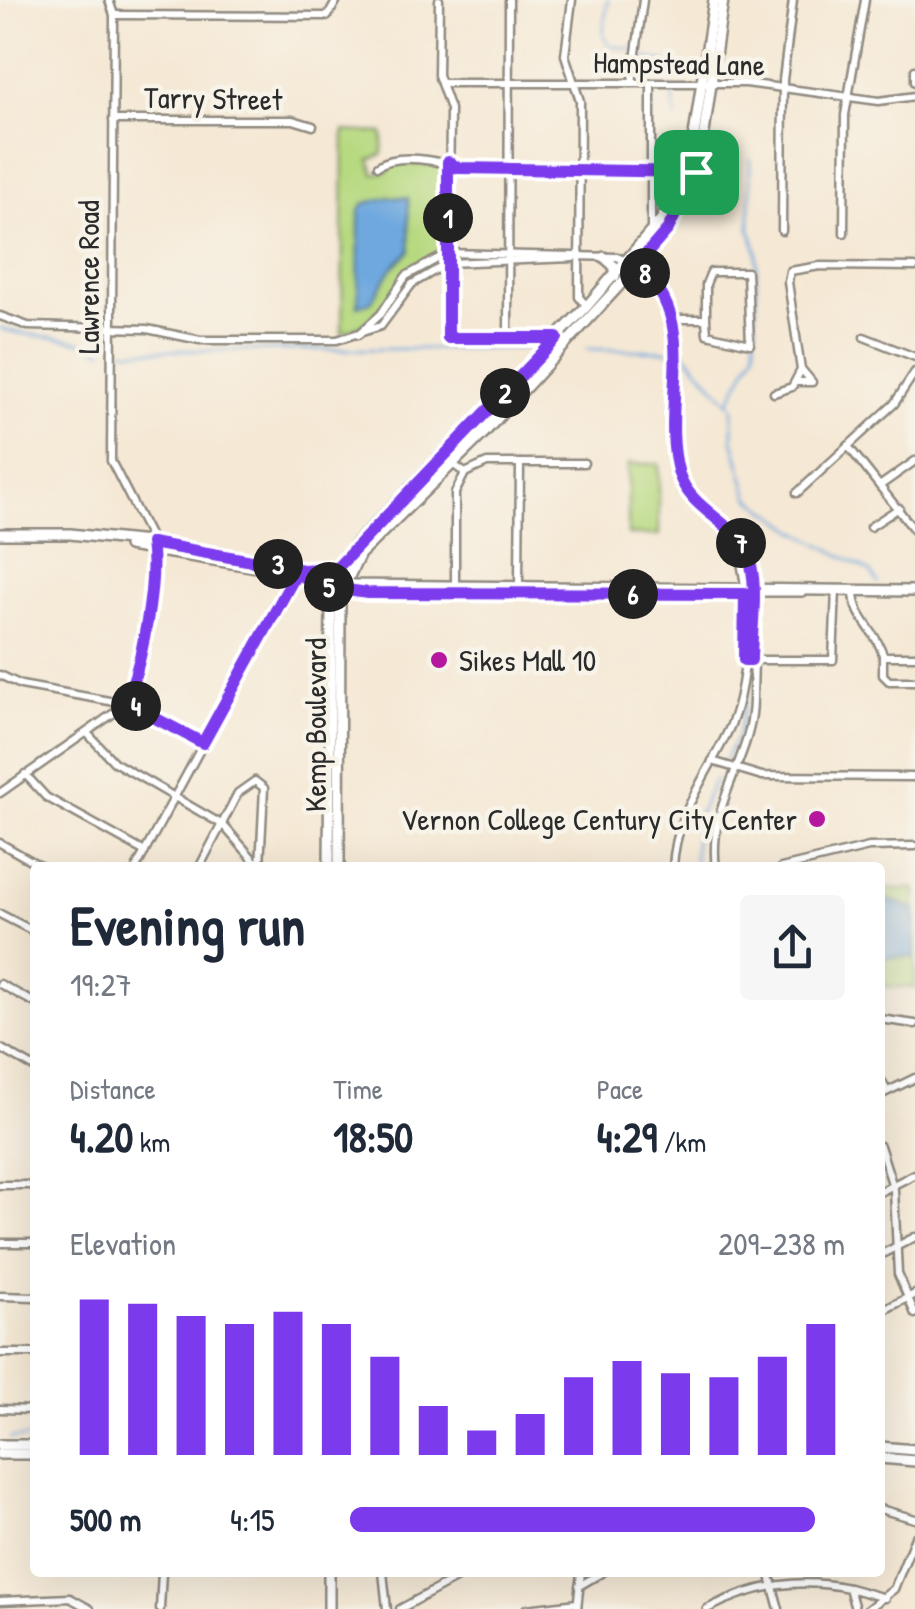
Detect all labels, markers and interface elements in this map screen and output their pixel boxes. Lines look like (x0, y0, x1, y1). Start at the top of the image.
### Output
street label: Hampstead Lane (593, 42, 765, 84)
street label: Tarry Street (143, 77, 283, 119)
pin (654, 130, 739, 215)
icon: arrive (669, 145, 724, 200)
pin: 1 (423, 193, 473, 243)
text: 1 (443, 199, 453, 237)
street label: Lawrence Road (68, 200, 108, 354)
pin: 8 (620, 248, 670, 298)
text: 8 (639, 254, 651, 292)
pin: 2 (480, 368, 530, 418)
text: 2 (498, 374, 512, 412)
pin: 7 (716, 518, 766, 568)
text: 7 (734, 524, 748, 562)
pin: 3 (253, 539, 303, 589)
text: 3 (272, 545, 284, 583)
pin: 5 (304, 562, 354, 612)
text: 5 (323, 568, 335, 606)
pin: 6 (608, 569, 658, 619)
text: 6 (627, 575, 639, 613)
street label: Kemp Boulevard (295, 638, 335, 812)
place label: Sikes Mall 10 (459, 640, 596, 680)
marker: Sikes Mall 10 (428, 649, 450, 671)
pin: 4 (111, 681, 161, 731)
text: 4 (131, 687, 141, 725)
place label: Vernon College Century City Center (401, 799, 797, 839)
marker: Vernon College Century City Center (806, 808, 828, 830)
text: Evening run (70, 888, 305, 962)
button: share (740, 895, 845, 1000)
text: 19:27 (70, 963, 132, 1006)
text: Distance (70, 1070, 156, 1108)
text: Time (333, 1070, 383, 1108)
text: Pace (597, 1070, 643, 1108)
text: 4.20 (70, 1108, 133, 1165)
text: 18:50 (333, 1108, 413, 1165)
text: 4:29 (597, 1108, 657, 1165)
text: km (133, 1123, 170, 1161)
text: /km (657, 1123, 706, 1161)
text: Elevation (70, 1222, 176, 1265)
text: 209–238 m (718, 1222, 845, 1265)
text: 500 m (70, 1498, 141, 1541)
text: 4:15 (230, 1498, 275, 1541)

